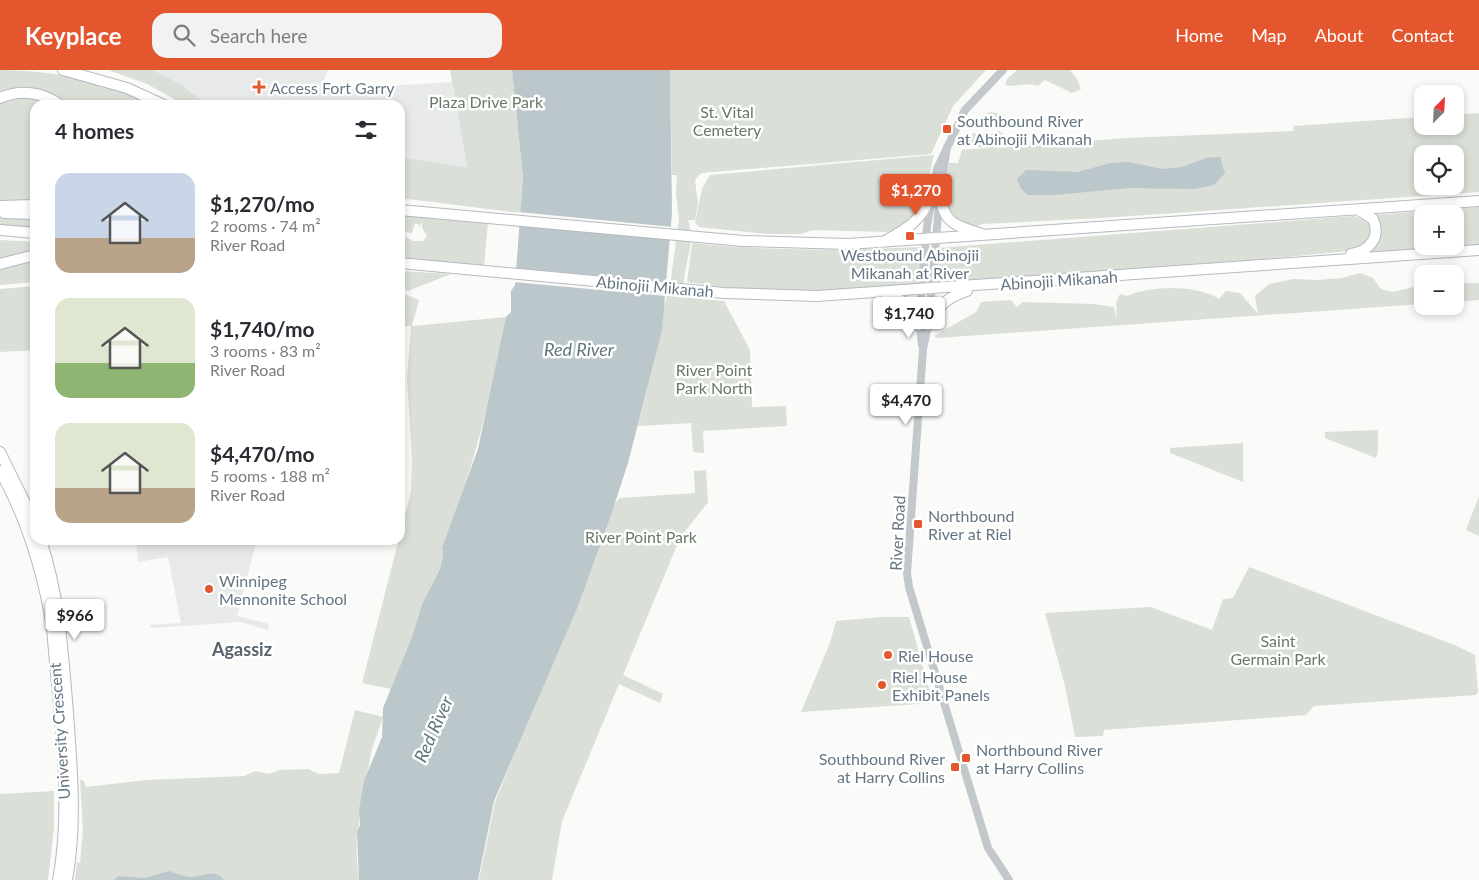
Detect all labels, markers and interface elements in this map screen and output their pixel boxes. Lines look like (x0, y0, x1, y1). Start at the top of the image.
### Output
search box (152, 13, 502, 58)
text: Keyplace (25, 21, 122, 50)
icon: search (170, 21, 198, 49)
text: Search here (210, 24, 308, 47)
text: Home (1175, 24, 1223, 46)
text: Map (1251, 24, 1287, 46)
text: About (1315, 24, 1364, 46)
text: Contact (1392, 24, 1454, 46)
place label: Access Fort Garry (270, 78, 395, 97)
marker: Access Fort Garry (252, 80, 266, 94)
north arrow (1414, 85, 1464, 135)
map controls (1414, 85, 1464, 315)
park label: Plaza Drive Park (429, 92, 544, 111)
park label: St. Vital Cemetery (693, 102, 762, 139)
place label: Southbound River at Abinojii Mikanah (957, 111, 1092, 148)
icon: filters (352, 116, 380, 144)
text: 4 homes (55, 118, 134, 143)
marker: Southbound River at Abinojii Mikanah (941, 123, 953, 135)
button: locate (1414, 145, 1464, 195)
pin: $1,270 (875, 174, 957, 216)
text: $1,270 (891, 180, 941, 199)
text: $1,270/mo (210, 191, 315, 216)
icon: home (95, 193, 155, 253)
button: + (1414, 205, 1464, 255)
text: 2 rooms · 74 m² (210, 216, 321, 235)
marker: Westbound Abinojii Mikanah at River (904, 230, 916, 242)
text: River Road (210, 235, 285, 254)
place label: Westbound Abinojii Mikanah at River (841, 245, 979, 282)
button: − (1414, 265, 1464, 315)
street label: Abinojii Mikanah (1000, 266, 1118, 294)
street label: Abinojii Mikanah (596, 271, 714, 301)
pin: $1,740 (868, 296, 950, 339)
text: $1,740 (884, 303, 934, 322)
text: $1,740/mo (210, 316, 315, 341)
icon: home (95, 318, 155, 378)
water label: Red River (544, 338, 615, 360)
text: 3 rooms · 83 m² (210, 341, 321, 360)
text: River Road (210, 360, 285, 379)
park label: River Point Park North (676, 360, 752, 397)
pin: $4,470 (865, 384, 947, 426)
text: $4,470 (881, 390, 931, 409)
text: $4,470/mo (210, 441, 315, 466)
icon: home (95, 443, 155, 503)
text: 5 rooms · 188 m² (210, 466, 330, 485)
text: River Road (210, 485, 285, 504)
street label: River Road (886, 495, 908, 571)
place label: Northbound River at Riel (928, 506, 1014, 543)
marker: Northbound River at Riel (912, 518, 924, 530)
park label: River Point Park (585, 527, 698, 546)
place label: Winnipeg Mennonite School (219, 571, 347, 608)
marker: Winnipeg Mennonite School (203, 583, 215, 595)
pin: $966 (45, 598, 105, 641)
text: $966 (56, 605, 94, 624)
park label: Saint Germain Park (1230, 631, 1326, 668)
district label: Agassiz (211, 638, 272, 660)
place label: Riel House (898, 646, 973, 665)
marker: Riel House (882, 649, 894, 661)
street label: University Crescent (45, 662, 73, 800)
place label: Riel House Exhibit Panels (892, 667, 990, 704)
marker: Riel House Exhibit Panels (876, 679, 888, 691)
water label: Red River (409, 692, 458, 765)
place label: Northbound River at Harry Collins (976, 740, 1103, 777)
place label: Southbound River at Harry Collins (819, 749, 945, 786)
marker: Northbound River at Harry Collins (960, 752, 972, 764)
marker: Southbound River at Harry Collins (949, 761, 961, 773)

